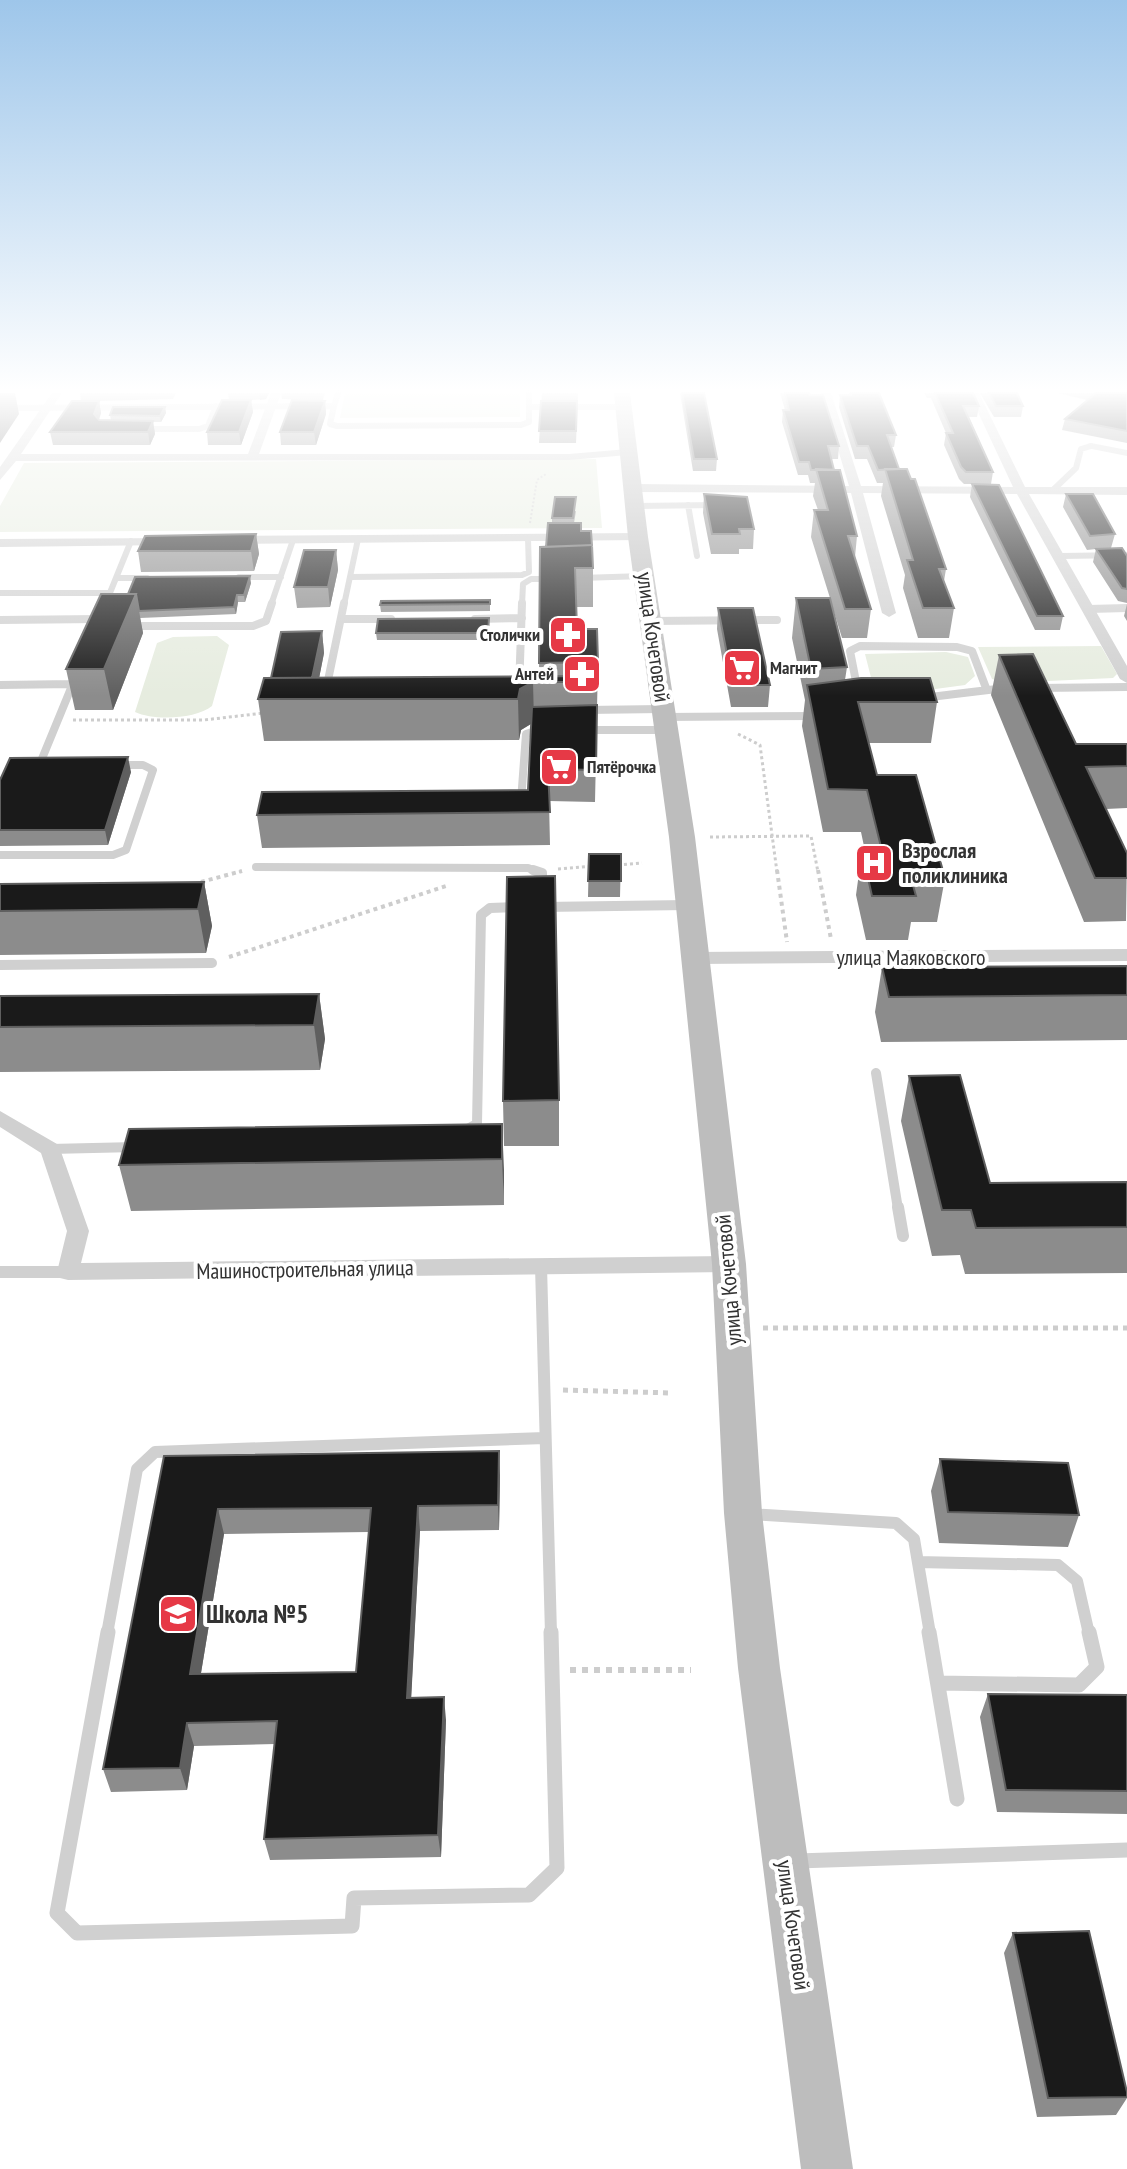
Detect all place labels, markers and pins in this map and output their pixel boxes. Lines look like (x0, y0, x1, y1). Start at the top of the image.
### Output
pharmacy icon: Столички (547, 614, 589, 656)
place label: Столички (480, 623, 540, 646)
supermarket icon: Магнит (721, 647, 763, 689)
pharmacy icon: Антей (561, 653, 603, 695)
place label: Магнит (770, 656, 818, 679)
place label: Антей (514, 662, 554, 685)
supermarket icon: Пятёрочка (538, 746, 580, 788)
place label: Пятёрочка (587, 755, 656, 778)
place label: Взрослая поликлиника (902, 836, 1008, 889)
hospital icon: Взрослая поликлиника (853, 842, 895, 884)
school or university icon: Школа №5 (157, 1593, 199, 1635)
place label: Школа №5 (206, 1597, 308, 1630)

